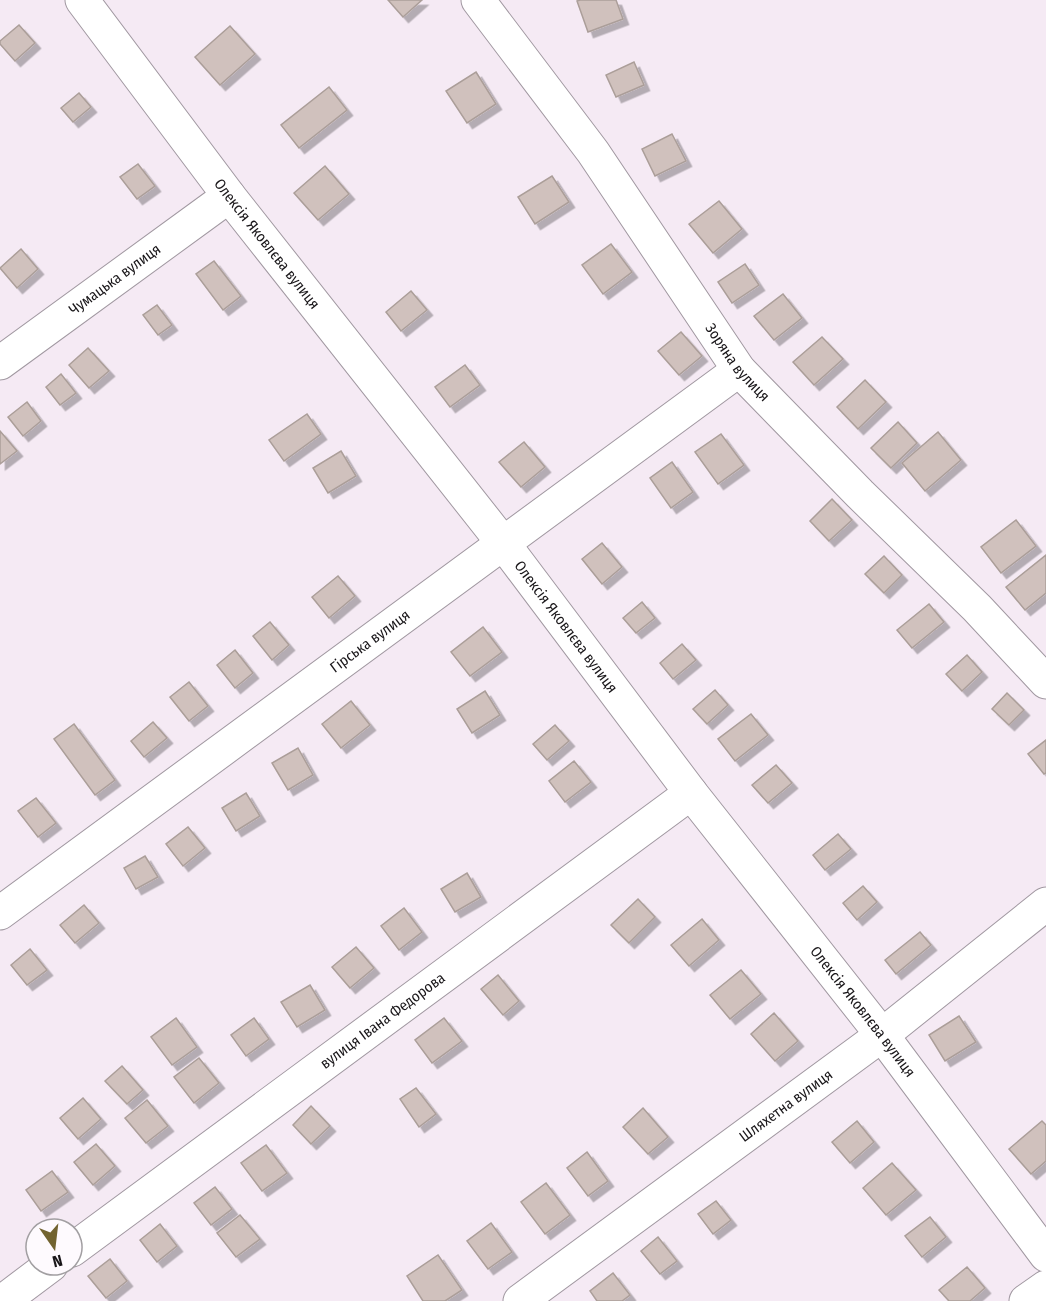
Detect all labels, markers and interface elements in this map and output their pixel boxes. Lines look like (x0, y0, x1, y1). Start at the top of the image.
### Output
street label: Олексія Яковлєва вулиця (210, 175, 324, 312)
street label: Чумацька вулиця (65, 240, 164, 319)
street label: Зоряна вулиця (701, 320, 773, 405)
street label: Олексія Яковлєва вулиця (511, 557, 621, 696)
street label: Гірська вулиця (326, 606, 413, 677)
street label: Олексія Яковлєва вулиця (806, 943, 919, 1081)
street label: вулиця Івана Федорова (317, 969, 448, 1073)
street label: Шляхетна вулиця (736, 1065, 836, 1146)
north arrow (24, 1217, 84, 1277)
text: N (51, 1251, 64, 1271)

